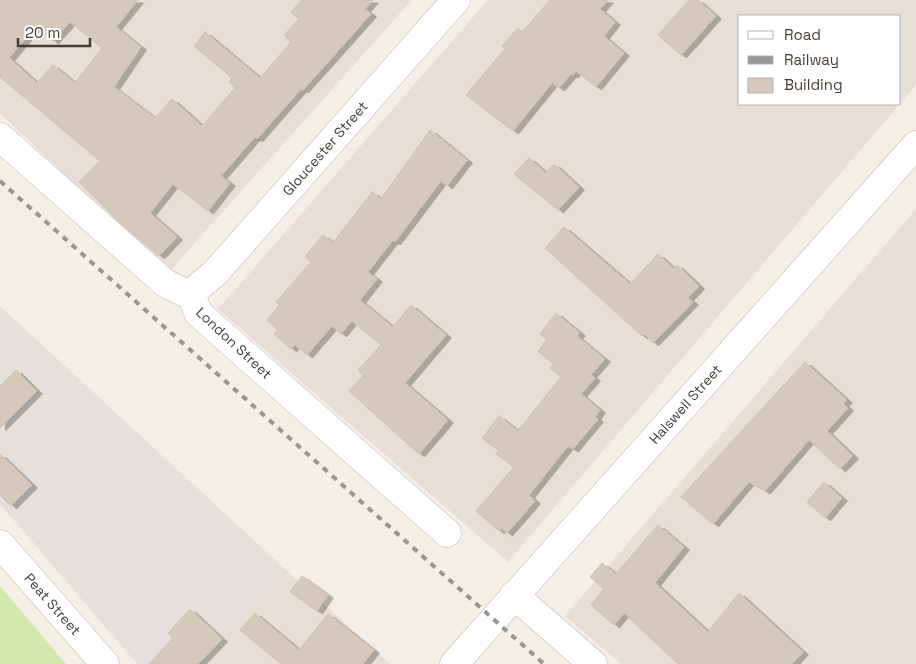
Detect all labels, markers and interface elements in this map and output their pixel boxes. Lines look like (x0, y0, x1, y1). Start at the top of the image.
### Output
scale bar (18, 15, 90, 47)
legend (738, 15, 901, 105)
text: 20 m (25, 23, 60, 42)
text: Road (784, 25, 821, 44)
text: Railway (784, 50, 839, 69)
text: Building (784, 75, 843, 94)
street label: Gloucester Street (279, 97, 371, 199)
street label: London Street (192, 303, 276, 383)
street label: Halswell Street (645, 360, 726, 448)
street label: Peat Street (21, 569, 85, 639)

